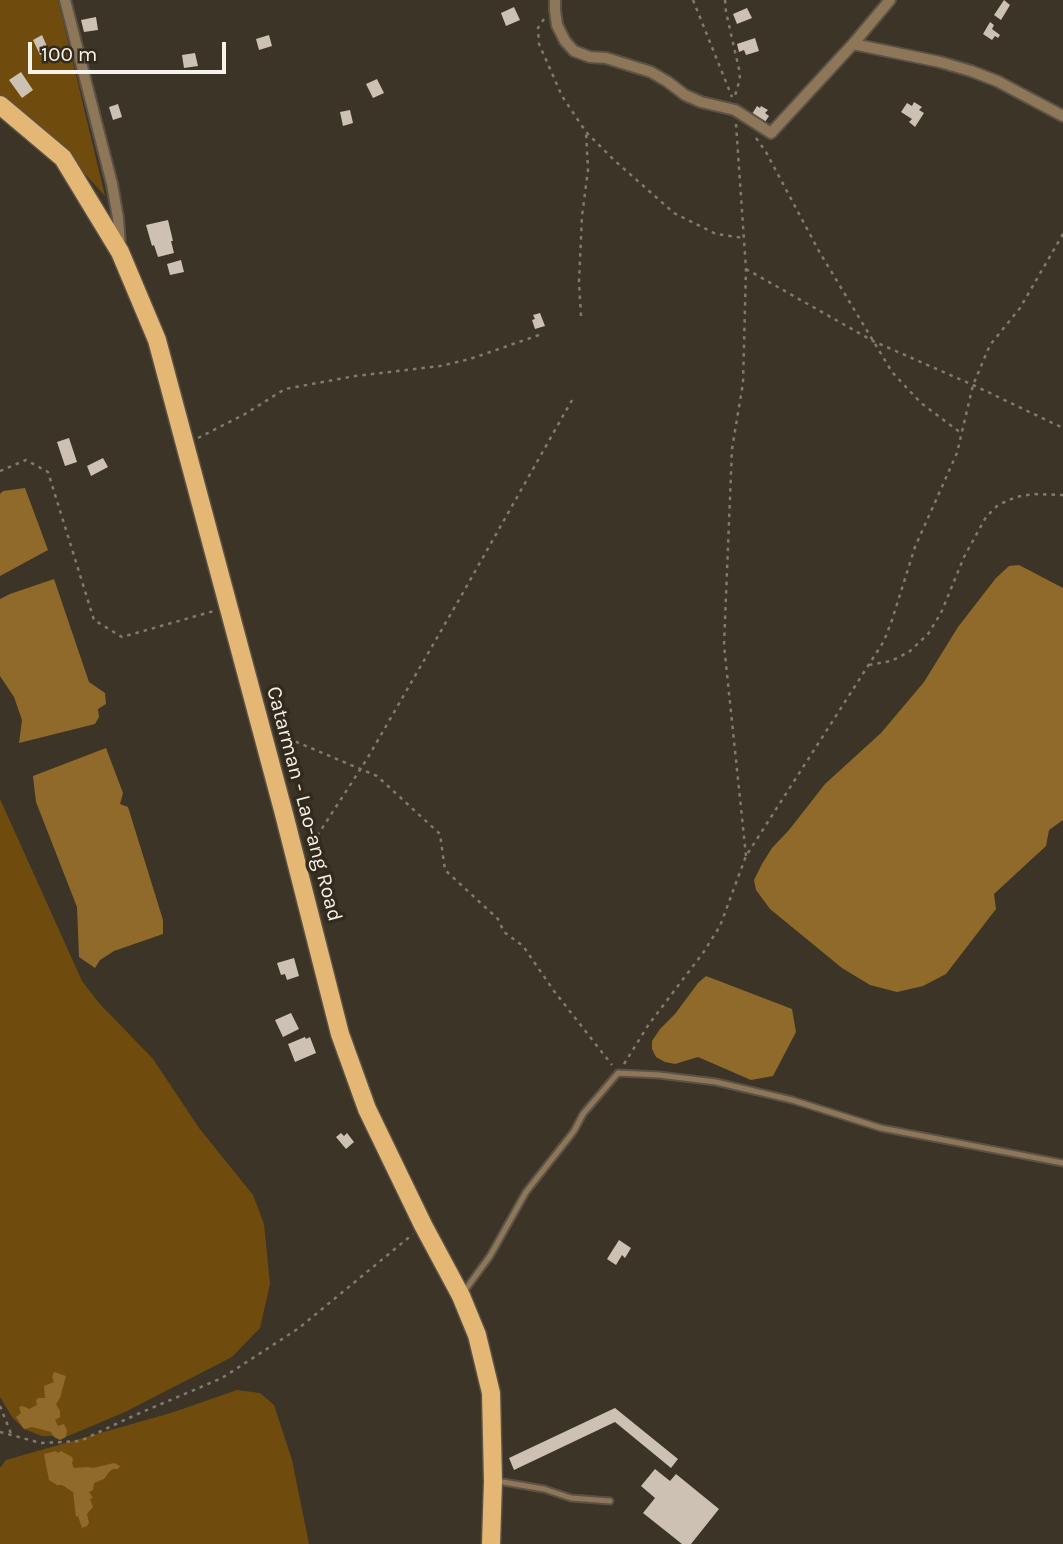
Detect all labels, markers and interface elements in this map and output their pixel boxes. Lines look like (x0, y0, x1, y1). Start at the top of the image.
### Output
scale bar (32, 28, 229, 72)
text: 100 m (41, 42, 98, 66)
street label: Catarman - Lao-ang Road (260, 684, 348, 924)

